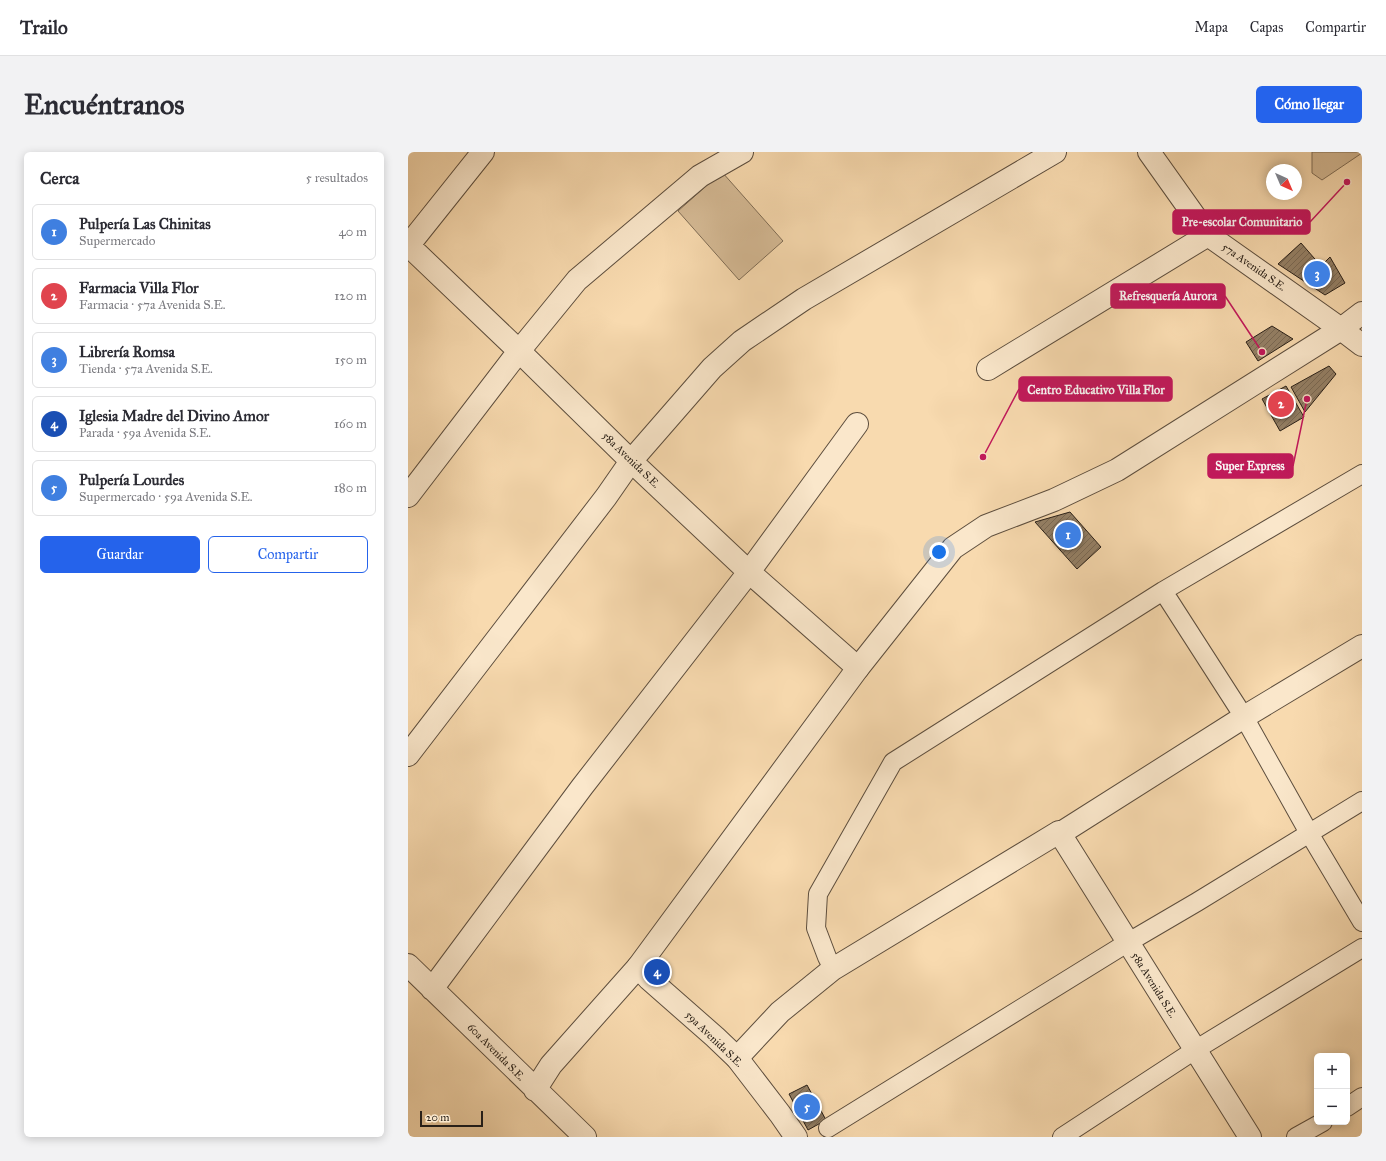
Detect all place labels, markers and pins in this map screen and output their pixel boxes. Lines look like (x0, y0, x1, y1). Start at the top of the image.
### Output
callout: Pre-escolar Comunitario (1173, 210, 1310, 234)
pin: 3 (1304, 259, 1330, 289)
callout: Refresquería Aurora (1111, 284, 1225, 308)
callout: Centro Educativo Villa Flor (1019, 377, 1172, 401)
pin: 2 (1268, 389, 1294, 419)
callout: Super Express (1208, 454, 1293, 478)
pin: 1 (1055, 520, 1081, 550)
pin: 4 (644, 957, 670, 987)
pin: 5 (794, 1092, 820, 1122)

